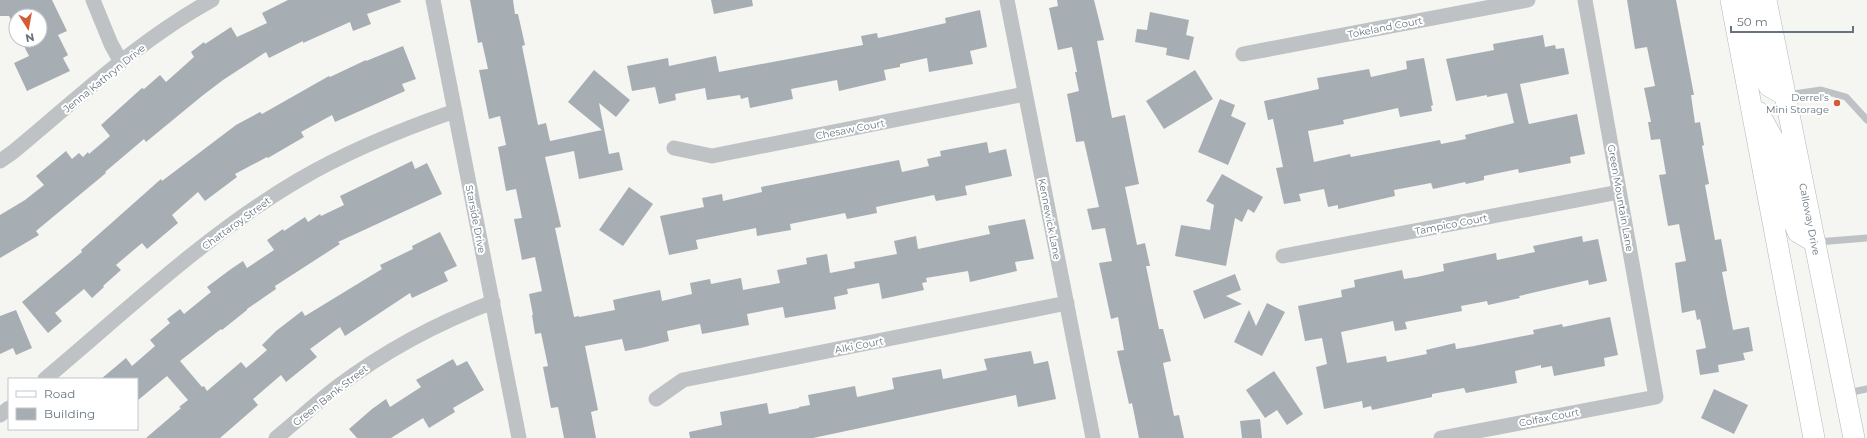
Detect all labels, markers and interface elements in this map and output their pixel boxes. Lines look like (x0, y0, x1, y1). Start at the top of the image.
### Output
north arrow (8, 8, 48, 48)
scale bar (1731, 8, 1853, 34)
street label: Tokeland Court (1347, 14, 1424, 41)
text: 50 m (1737, 14, 1768, 29)
text: N (24, 30, 36, 46)
street label: Jenna Kathryn Drive (60, 41, 148, 116)
place label: Derrel's Mini Storage (1766, 91, 1829, 116)
marker: Derrel's Mini Storage (1832, 98, 1842, 108)
street label: Chesaw Court (814, 116, 886, 143)
street label: Green Mountain Lane (1605, 143, 1636, 253)
street label: Kennewick Lane (1035, 177, 1064, 261)
street label: Calloway Drive (1796, 182, 1823, 256)
street label: Starside Drive (463, 184, 488, 254)
street label: Chattaroy Street (199, 194, 273, 253)
street label: Tampico Court (1414, 211, 1489, 238)
street label: Alki Court (834, 334, 885, 357)
street label: Green Bank Street (290, 362, 371, 429)
legend (8, 378, 138, 430)
text: Road (44, 386, 75, 401)
street label: Colfax Court (1518, 405, 1580, 430)
text: Building (44, 406, 95, 421)

